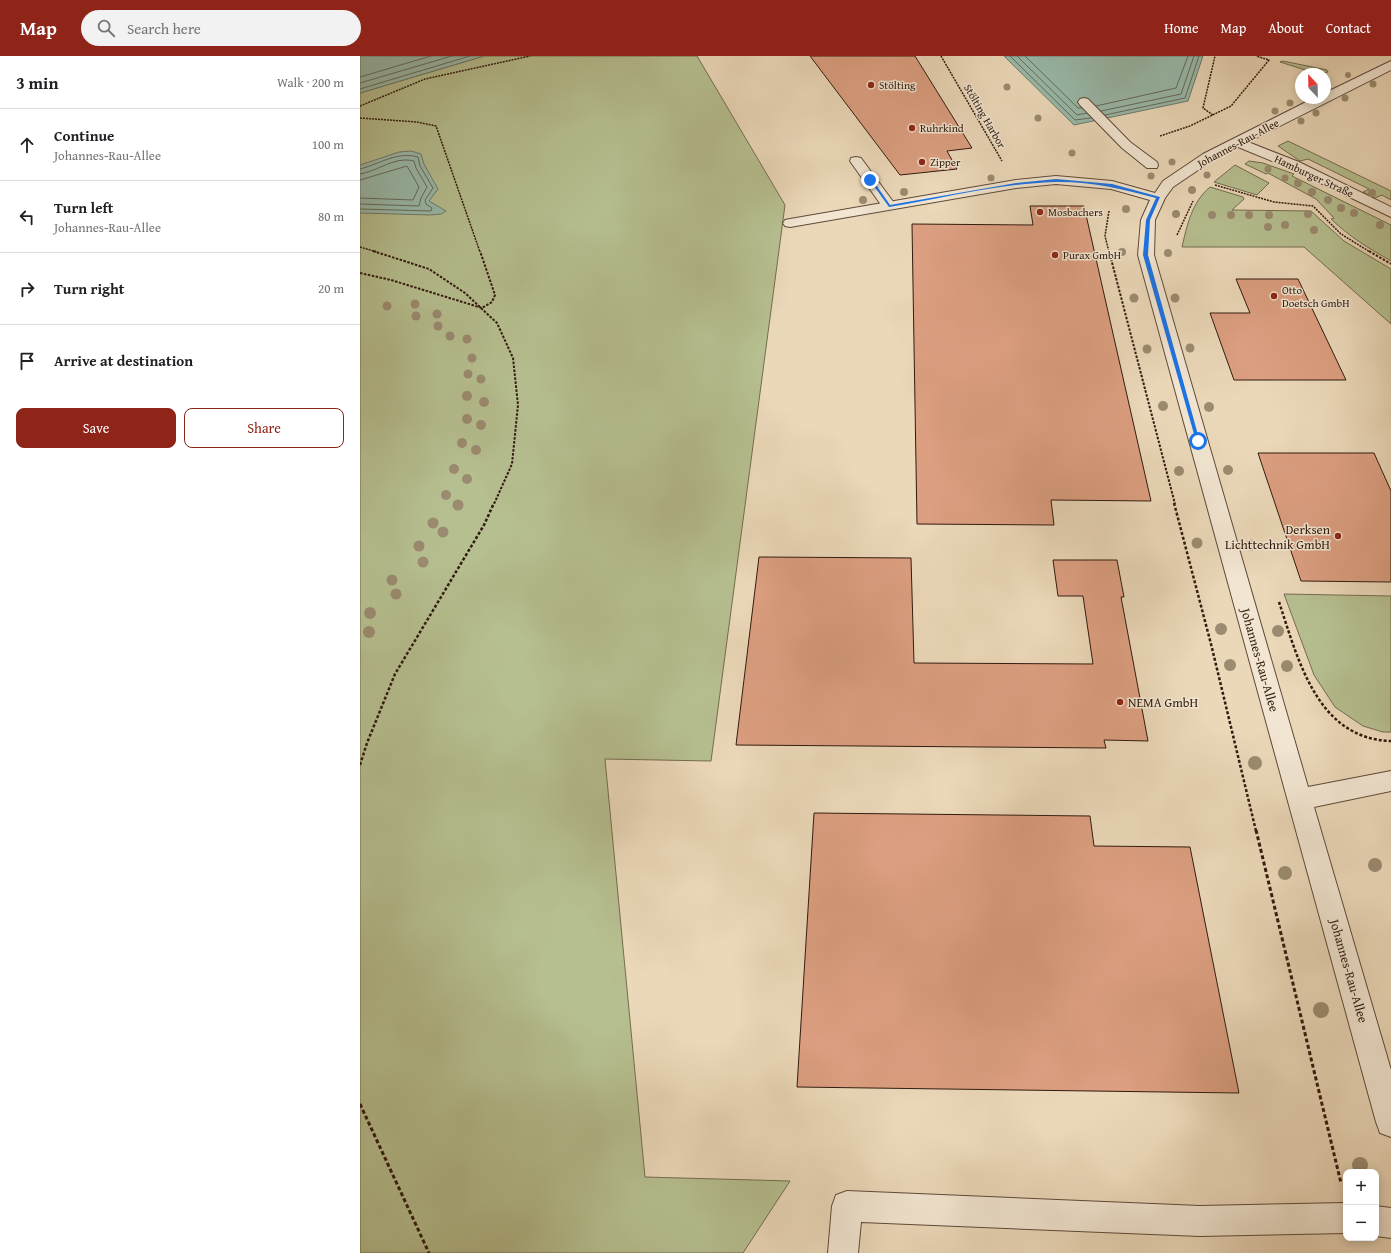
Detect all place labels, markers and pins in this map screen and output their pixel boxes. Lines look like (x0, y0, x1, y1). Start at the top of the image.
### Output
place label: Stölting (879, 77, 916, 93)
marker: Stölting (866, 80, 876, 90)
place label: Ruhrkind (920, 120, 964, 136)
marker: Ruhrkind (907, 123, 917, 133)
place label: Zipper (930, 154, 961, 170)
marker: Zipper (917, 157, 927, 167)
place label: Mosbachers (1048, 204, 1103, 220)
marker: Mosbachers (1035, 207, 1045, 217)
place label: Purax GmbH (1063, 247, 1121, 263)
marker: Purax GmbH (1050, 250, 1060, 260)
place label: Otto Doetsch GmbH (1282, 282, 1349, 311)
marker: Otto Doetsch GmbH (1269, 291, 1279, 301)
place label: Derksen Lichttechnik GmbH (1225, 520, 1331, 554)
marker: Derksen Lichttechnik GmbH (1333, 531, 1343, 541)
place label: NEMA GmbH (1128, 693, 1198, 712)
marker: NEMA GmbH (1115, 697, 1125, 707)

